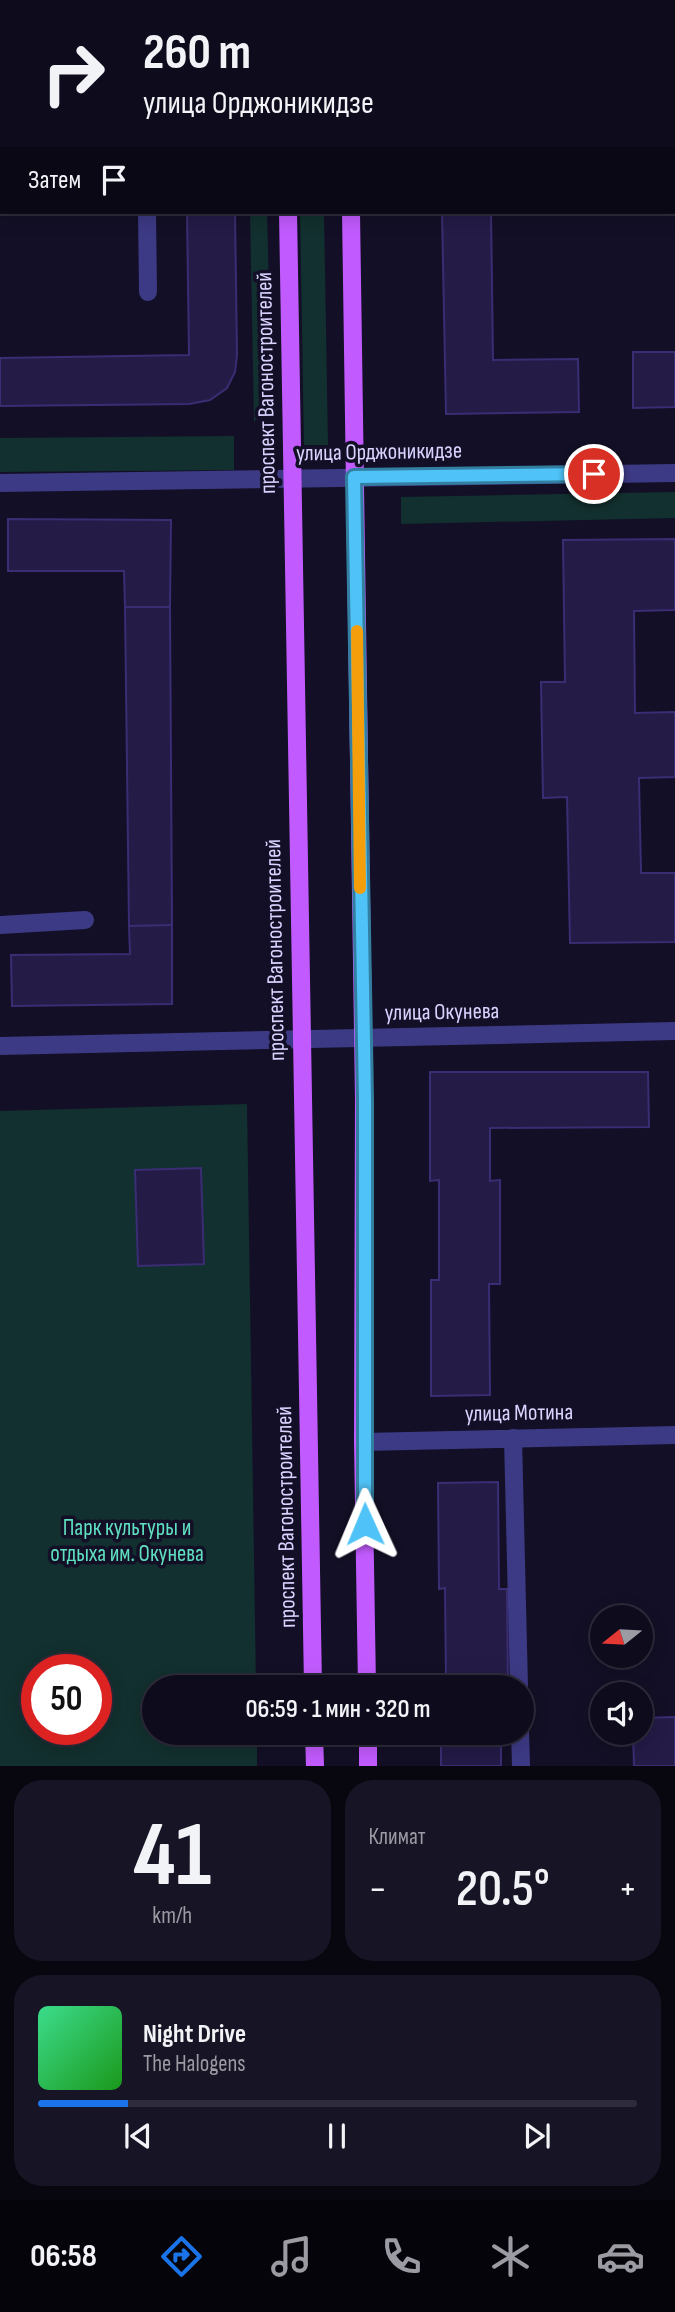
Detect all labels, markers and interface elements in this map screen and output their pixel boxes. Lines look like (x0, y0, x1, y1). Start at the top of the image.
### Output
text: 260 m (143, 24, 251, 83)
icon: right (28, 28, 119, 119)
text: улица Орджоникидзе (143, 84, 374, 123)
icon: arrive (95, 161, 133, 199)
text: Затем (28, 165, 81, 196)
street label: проспект Вагоностроителей (250, 272, 282, 494)
street label: улица Орджоникидзе (296, 437, 462, 467)
pin (564, 444, 624, 504)
icon: arrive (575, 455, 613, 493)
street label: проспект Вагоностроителей (259, 839, 291, 1061)
street label: улица Окунева (384, 997, 500, 1027)
street label: улица Мотина (465, 1398, 573, 1428)
street label: проспект Вагоностроителей (270, 1406, 302, 1628)
position arrow (328, 1487, 402, 1561)
park label: Парк культуры и отдыха им. Окунева (50, 1514, 204, 1568)
north arrow (590, 1605, 653, 1668)
map controls (590, 1605, 653, 1745)
speed limit sign: 50 (21, 1654, 112, 1745)
button: sound (590, 1682, 653, 1745)
text: 06:59 · 1 мин · 320 m (245, 1694, 431, 1725)
text: 41 (133, 1802, 211, 1911)
text: Климат (369, 1823, 426, 1851)
text: 20.5° (456, 1858, 550, 1921)
text: − (369, 1867, 387, 1912)
text: + (618, 1867, 637, 1912)
text: km/h (152, 1902, 192, 1930)
text: Night Drive (143, 2019, 246, 2050)
text: The Halogens (143, 2050, 246, 2078)
icon: previous (119, 2117, 157, 2155)
icon: pause (318, 2117, 356, 2155)
icon: next (518, 2117, 556, 2155)
icon: directions (157, 2232, 206, 2281)
icon: music (267, 2232, 316, 2281)
icon: phone (377, 2232, 426, 2281)
icon: climate (486, 2232, 535, 2281)
icon: car (596, 2232, 645, 2281)
text: 06:58 (30, 2237, 97, 2276)

